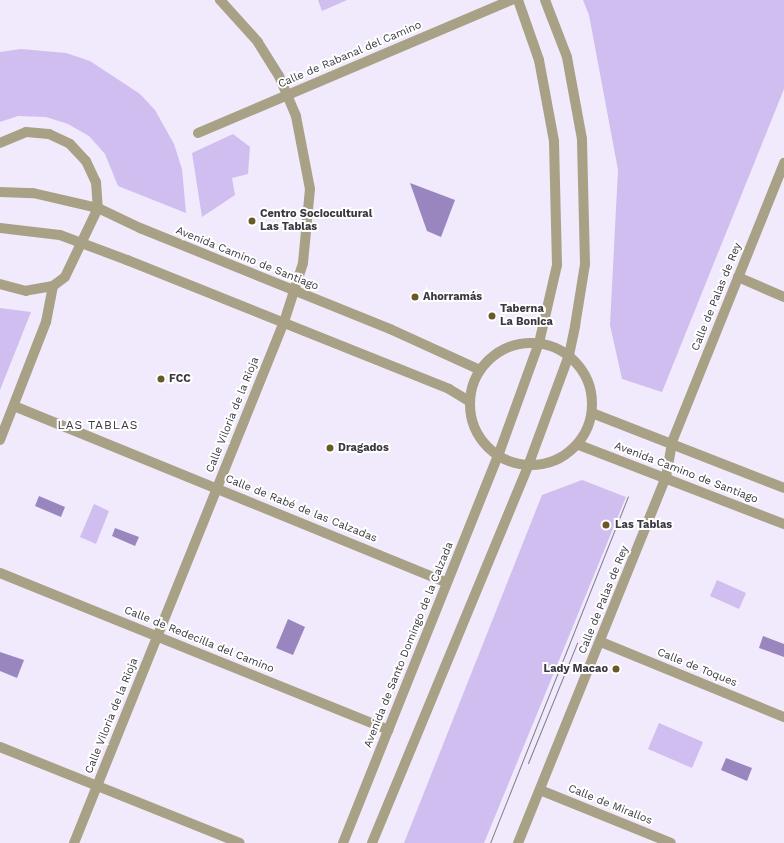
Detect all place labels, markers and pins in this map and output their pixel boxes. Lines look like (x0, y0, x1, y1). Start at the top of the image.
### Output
place label: Centro Sociocultural Las Tablas (260, 208, 372, 234)
marker: Centro Sociocultural Las Tablas (247, 216, 257, 226)
place label: Ahorramás (423, 290, 482, 304)
marker: Ahorramás (410, 292, 420, 302)
place label: Taberna La Bonica (500, 303, 553, 329)
marker: Taberna La Bonica (487, 311, 497, 321)
place label: FCC (169, 372, 191, 386)
marker: FCC (156, 374, 166, 384)
place label: Dragados (338, 441, 389, 455)
marker: Dragados (325, 443, 335, 453)
place label: Las Tablas (615, 518, 672, 532)
marker: Las Tablas (600, 519, 612, 531)
place label: Lady Macao (543, 662, 608, 676)
marker: Lady Macao (611, 664, 621, 674)

